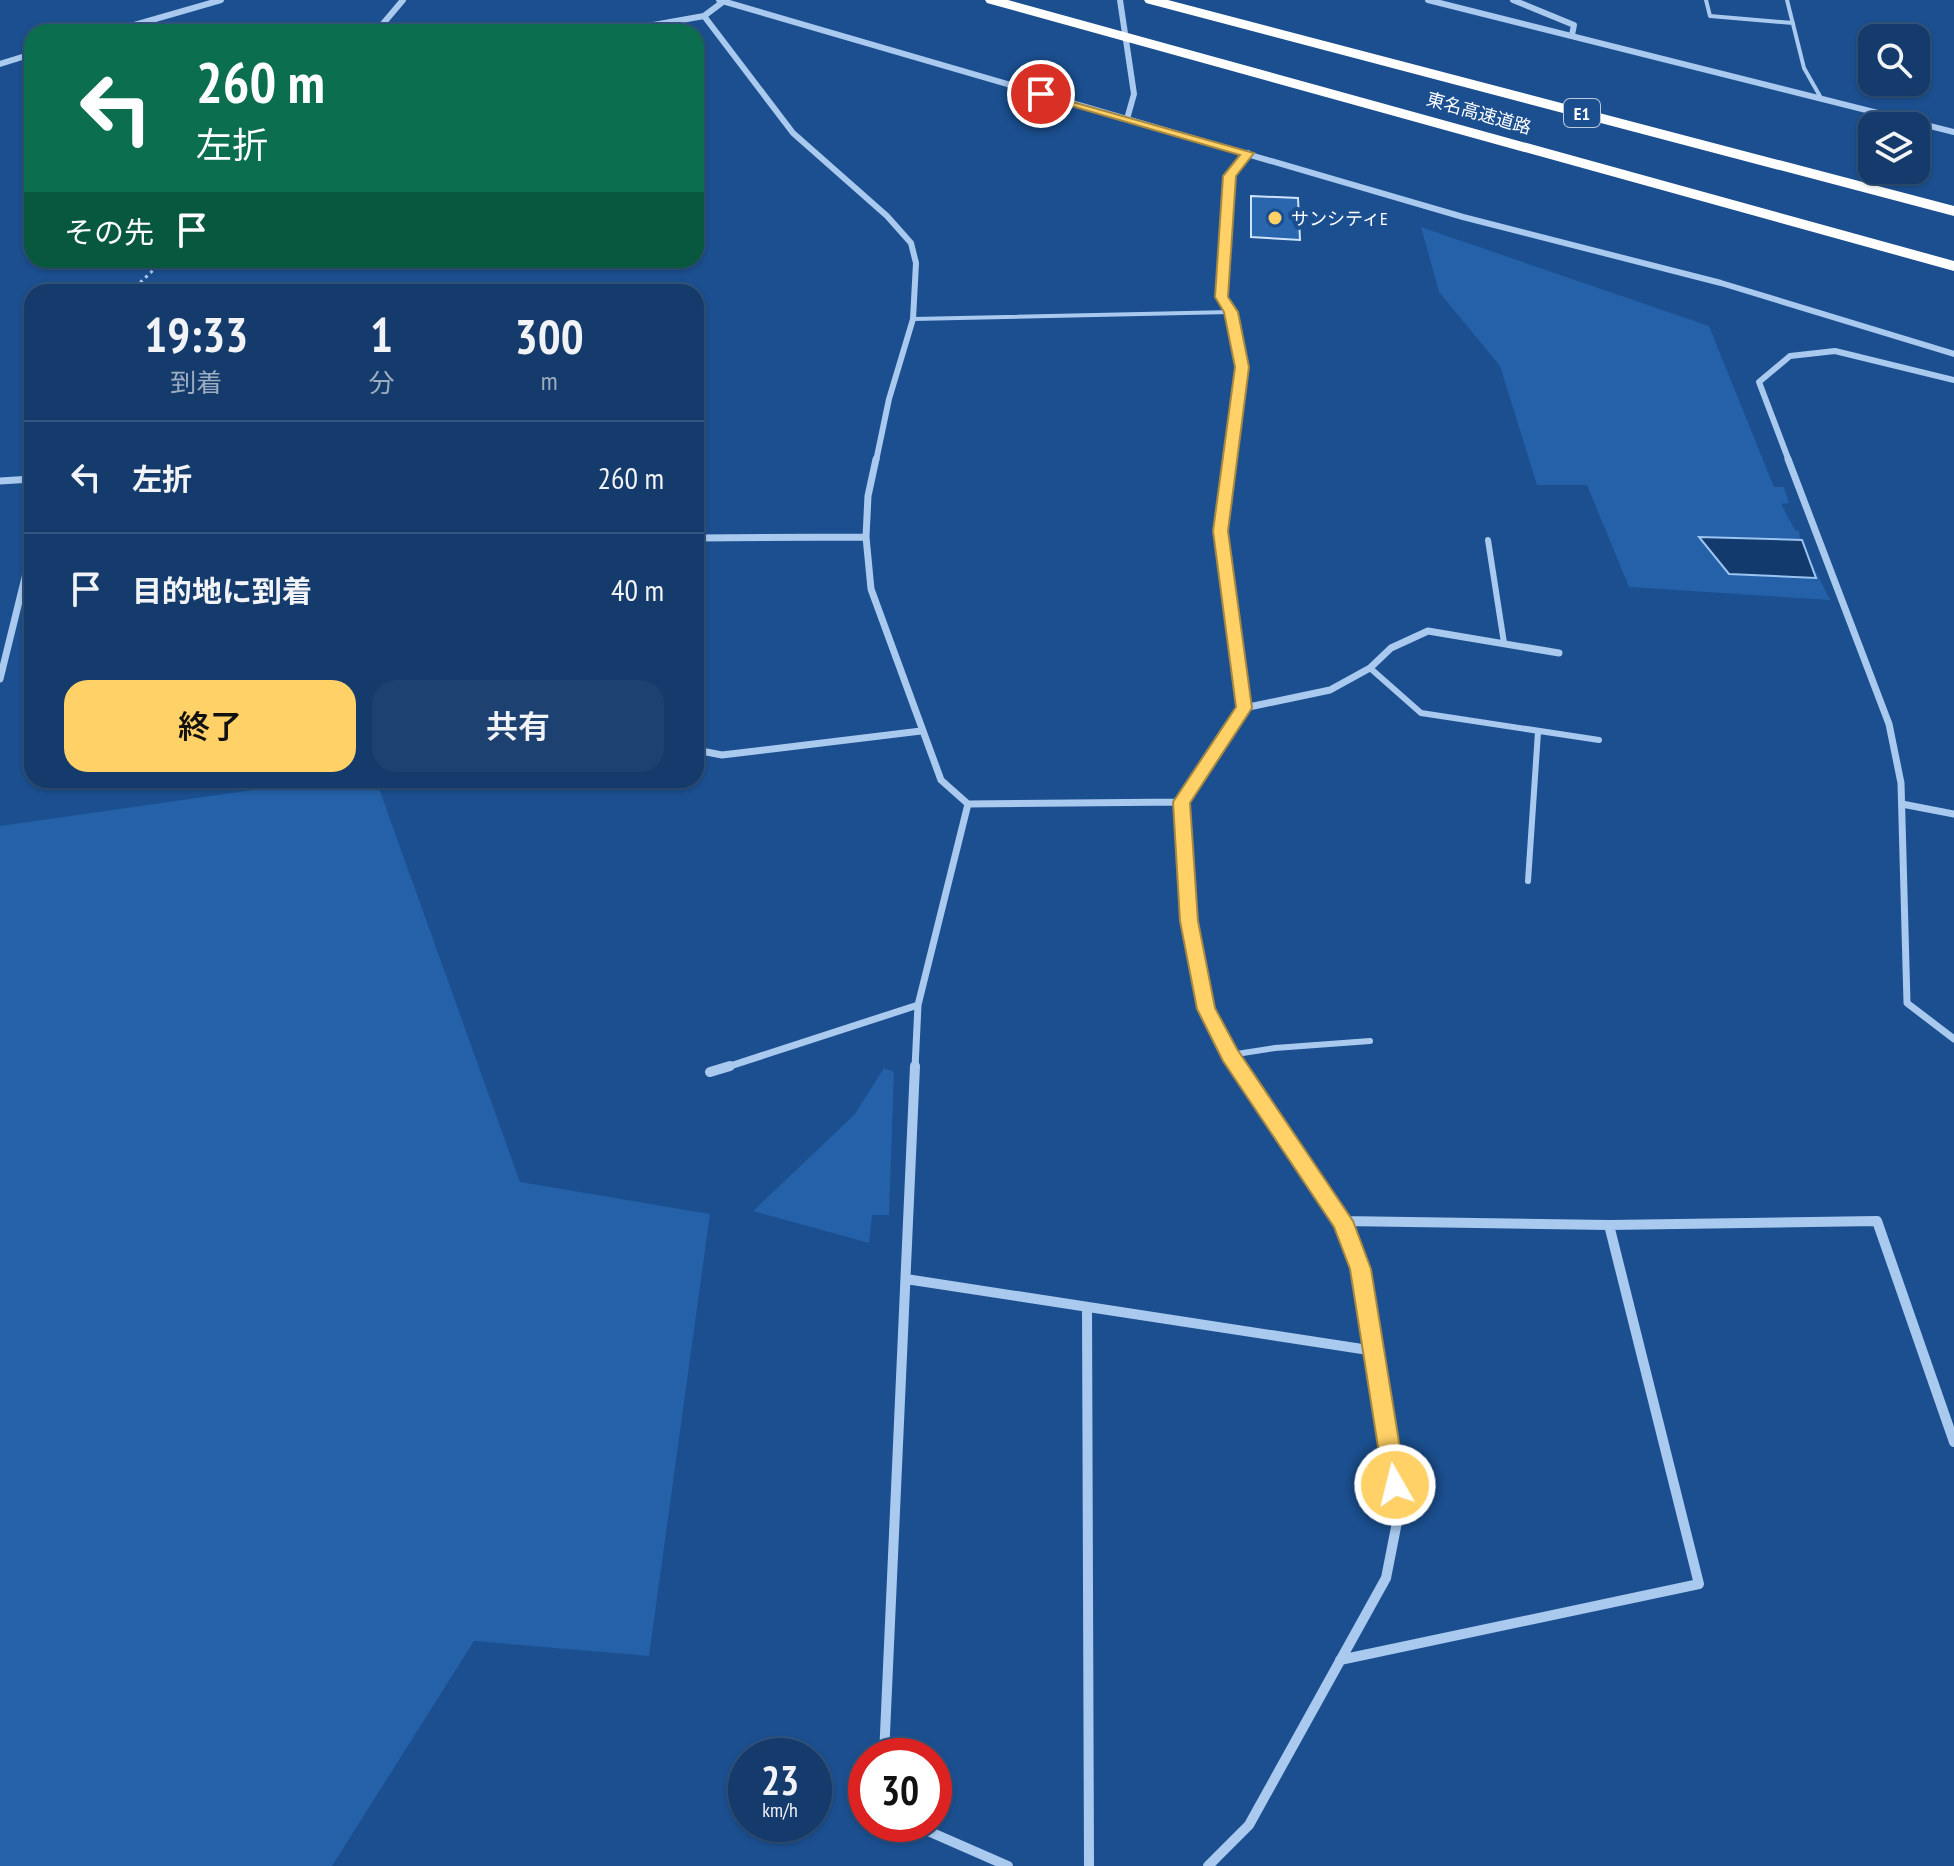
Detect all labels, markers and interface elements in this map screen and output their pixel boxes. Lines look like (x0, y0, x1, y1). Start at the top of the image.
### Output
map controls (1858, 24, 1930, 184)
button: search (1858, 24, 1930, 96)
text: 260 m (196, 46, 325, 118)
icon: left (64, 56, 168, 160)
pin (1007, 60, 1075, 128)
icon: arrive (1019, 72, 1063, 116)
street label: 東名高速道路 (1424, 87, 1534, 139)
road number: E1 (1564, 99, 1600, 127)
button: layers (1858, 112, 1930, 184)
text: 左折 (196, 121, 268, 168)
place label: サンシティE (1291, 207, 1388, 230)
icon: arrive (170, 208, 214, 252)
marker: サンシティE (1266, 209, 1284, 227)
text: その先 (64, 212, 154, 251)
text: 19:33 (144, 303, 248, 365)
text: 1 (370, 303, 393, 365)
text: 300 (515, 305, 584, 367)
text: m (541, 364, 558, 397)
text: 到着 (170, 366, 222, 399)
text: 分 (368, 366, 395, 399)
icon: left (64, 455, 108, 499)
text: 260 m (598, 458, 664, 497)
text: 左折 (132, 459, 192, 498)
icon: arrive (64, 567, 108, 611)
text: 40 m (611, 570, 664, 609)
text: 目的地に到着 (132, 571, 312, 610)
button: 終了 (64, 680, 356, 772)
button: 共有 (372, 680, 664, 772)
position arrow (1353, 1443, 1437, 1527)
speed limit sign: 30 (848, 1738, 952, 1842)
text: 23 (761, 1754, 799, 1806)
text: km/h (762, 1797, 798, 1823)

